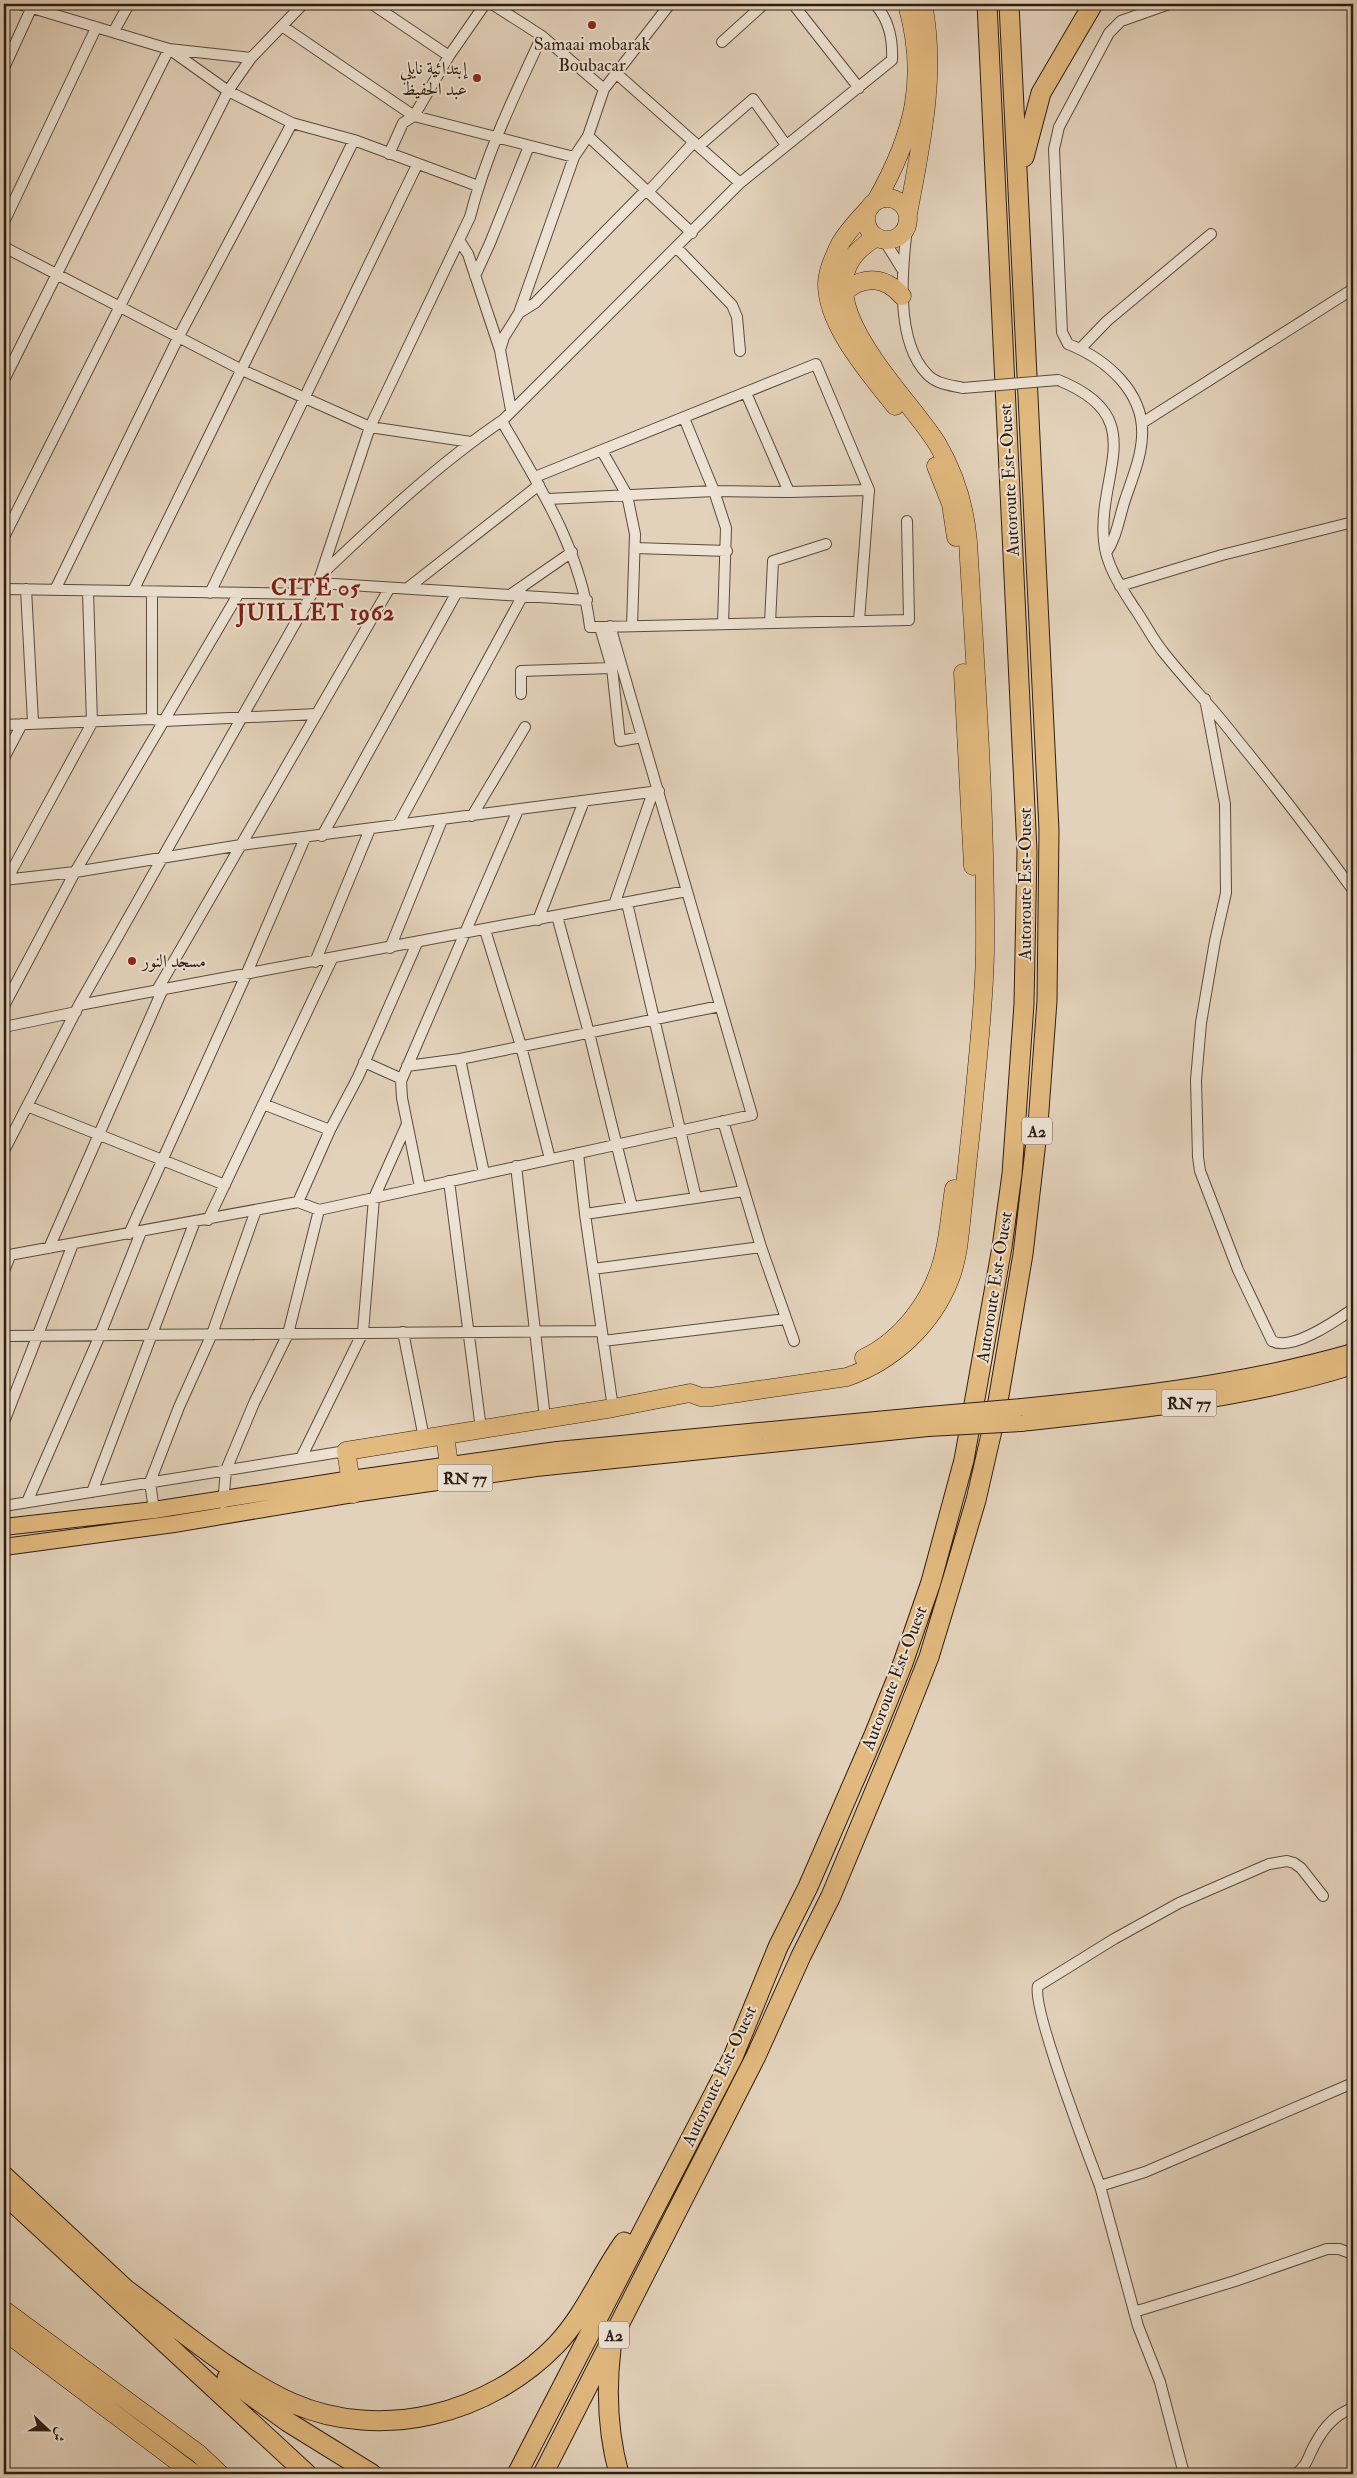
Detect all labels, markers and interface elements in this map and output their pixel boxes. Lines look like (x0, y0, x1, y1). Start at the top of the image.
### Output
marker: Samaai mobarak Boubacar (586, 19, 598, 31)
place label: Samaai mobarak Boubacar (534, 33, 651, 77)
place label: إبتدائية نايلي عبد الحفيظ (400, 57, 468, 101)
marker: إبتدائية نايلي عبد الحفيظ (471, 72, 483, 84)
street label: Autoroute Est-Ouest (994, 403, 1025, 558)
district label: CITÉ 05 JUILLET 1962 (236, 572, 395, 628)
street label: Autoroute Est-Ouest (1014, 807, 1037, 961)
place label: مسجد النور (140, 950, 206, 973)
marker: مسجد النور (126, 955, 138, 967)
road number: A2 (1022, 1118, 1052, 1144)
street label: Autoroute Est-Ouest (971, 1210, 1018, 1365)
road number: RN 77 (1162, 1390, 1216, 1416)
road number: RN 77 (438, 1465, 492, 1492)
street label: Autoroute Est-Ouest (856, 1603, 933, 1755)
street label: Autoroute Est-Ouest (676, 2002, 762, 2151)
road number: A2 (599, 2322, 629, 2348)
north arrow (22, 2406, 72, 2456)
text: ش (49, 2425, 70, 2444)

